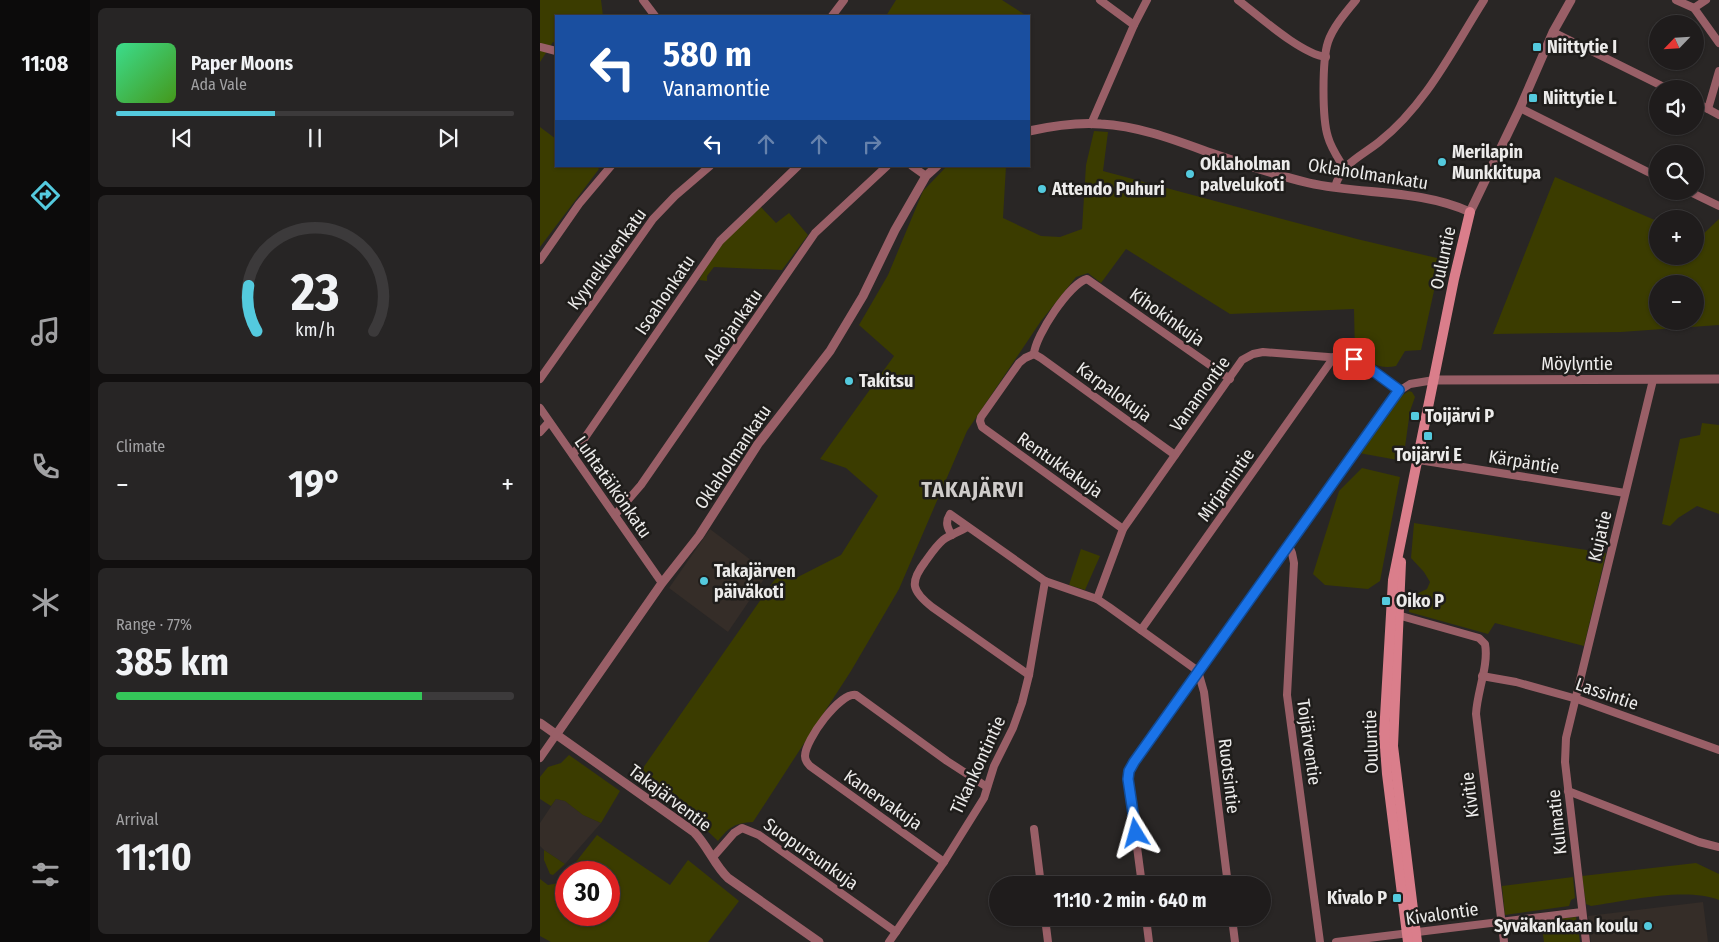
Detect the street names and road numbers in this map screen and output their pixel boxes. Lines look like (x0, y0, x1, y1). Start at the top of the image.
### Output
street label: Oklaholmankatu (1306, 154, 1430, 194)
street label: Kyynelkivenkatu (563, 204, 651, 314)
street label: Ouluntie (1426, 224, 1460, 291)
street label: Isoahonkatu (630, 251, 700, 339)
street label: Kihokinkuja (1125, 283, 1209, 351)
street label: Alaojankatu (699, 285, 767, 369)
street label: Vanamontie (1165, 352, 1235, 436)
street label: Möylyntie (1541, 353, 1613, 375)
street label: Karpalokuja (1072, 357, 1156, 427)
street label: Oklaholmankatu (690, 401, 776, 513)
street label: Rentukkakuja (1013, 427, 1107, 503)
street label: Luhtatäikönkatu (570, 432, 656, 542)
street label: Mirjamintie (1193, 444, 1259, 526)
street label: Kärpäntie (1487, 446, 1561, 478)
street label: Kujatie (1583, 508, 1617, 564)
street label: Lassintie (1573, 673, 1641, 715)
street label: Toijärventie (1292, 698, 1326, 787)
street label: Ouluntie (1359, 710, 1383, 774)
street label: Tikankontintie (946, 712, 1010, 818)
street label: Ruotsintie (1213, 737, 1245, 815)
street label: Takajärventie (624, 760, 716, 836)
street label: Kanervakuja (840, 765, 927, 835)
street label: Kivitie (1456, 771, 1484, 819)
street label: Kulmatie (1543, 788, 1571, 856)
street label: Suopursunkuja (759, 813, 863, 895)
street label: Kivalontie (1404, 898, 1480, 930)

